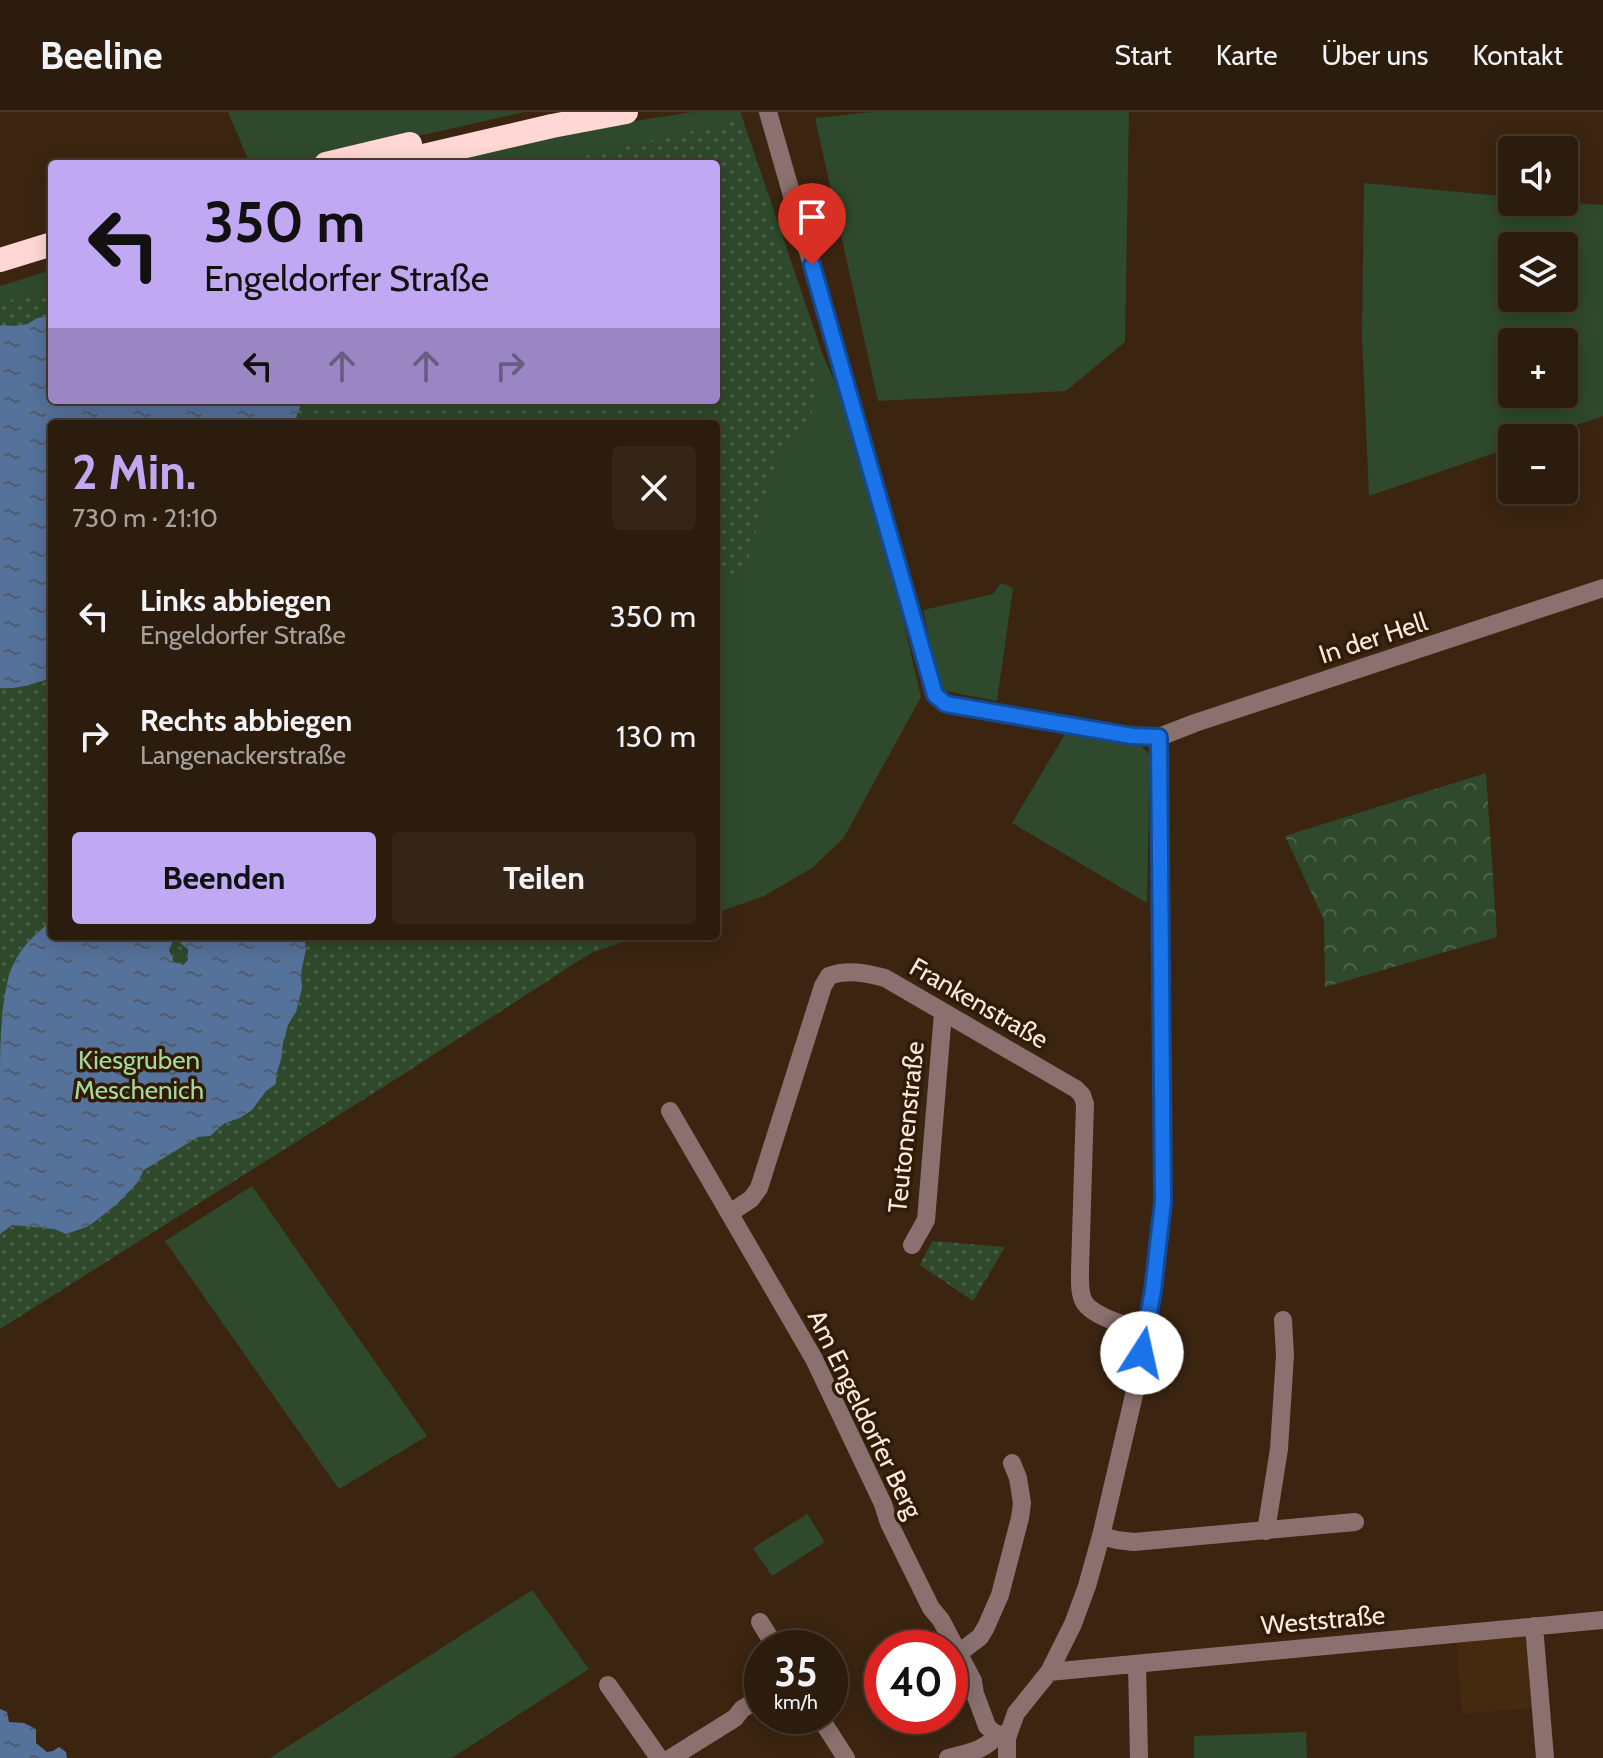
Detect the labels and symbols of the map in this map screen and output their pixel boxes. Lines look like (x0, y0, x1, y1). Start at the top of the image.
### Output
pin (778, 183, 846, 265)
street label: In der Hell (1315, 605, 1431, 671)
street label: Frankenstraße (904, 950, 1054, 1056)
street label: Teutonenstraße (881, 1040, 931, 1214)
park label: Kiesgruben Meschenich (74, 1044, 204, 1106)
street label: Am Engeldorfer Berg (801, 1304, 930, 1524)
position arrow (1100, 1311, 1184, 1395)
street label: Weststraße (1260, 1599, 1386, 1641)
speed limit sign: 40 (864, 1630, 968, 1734)

